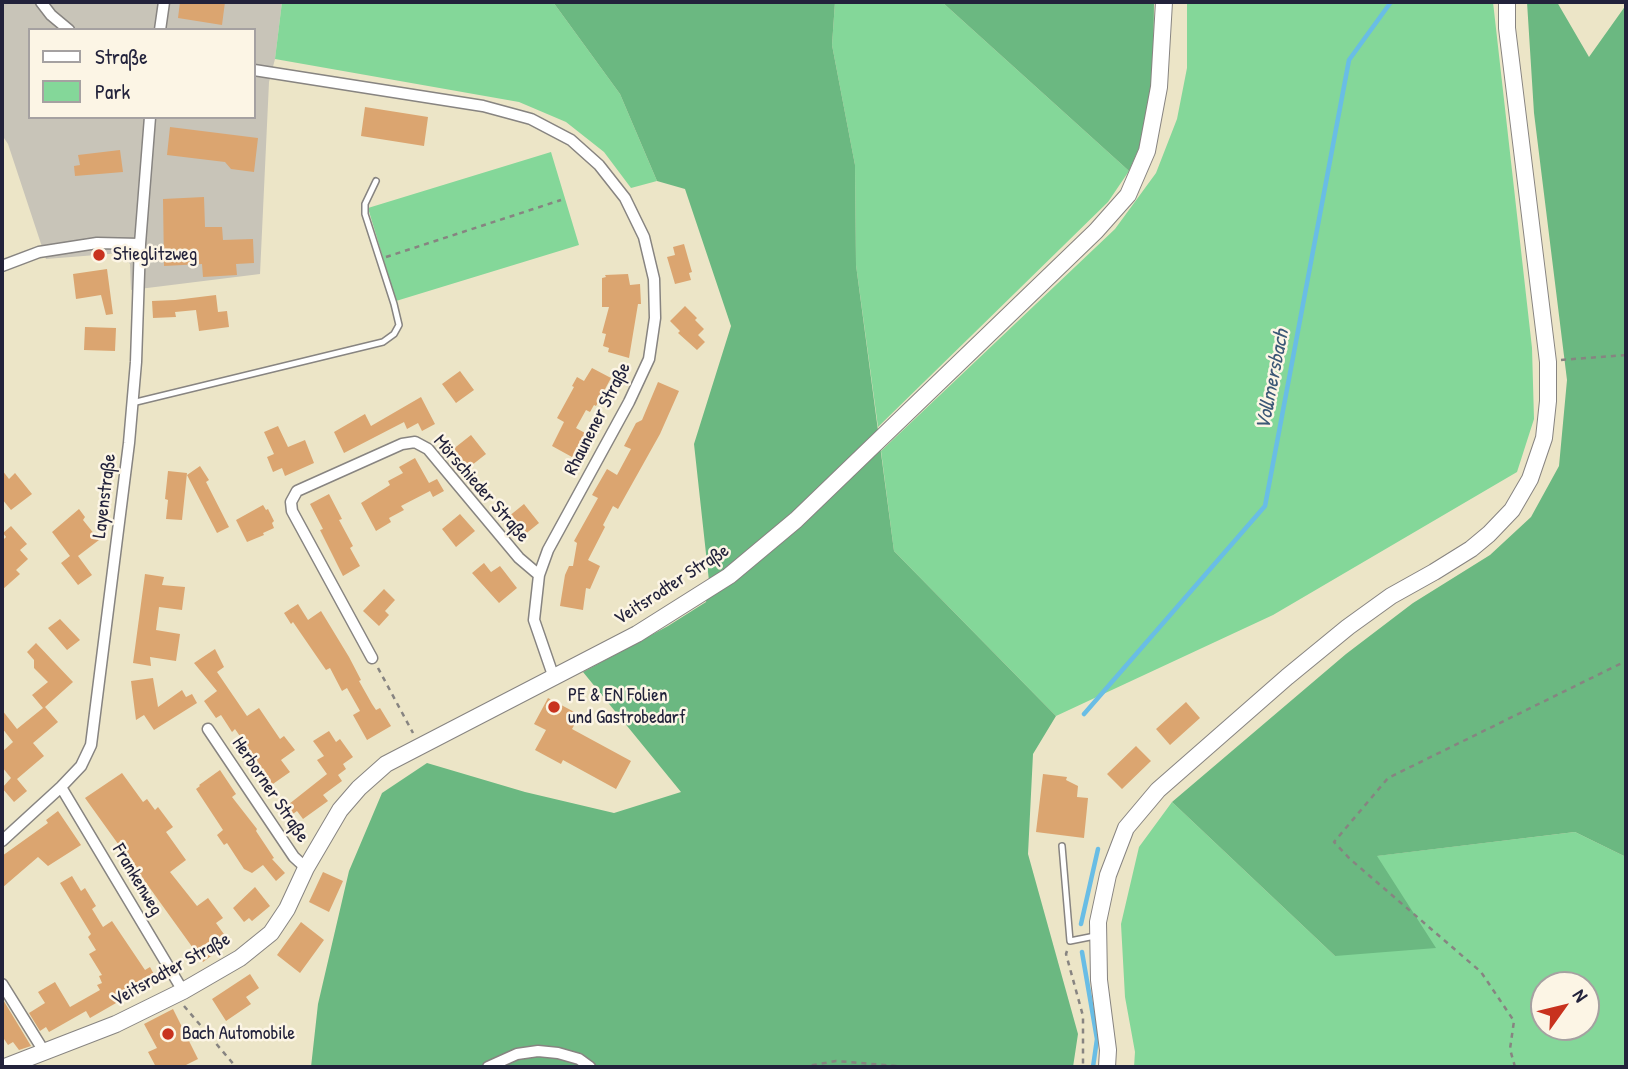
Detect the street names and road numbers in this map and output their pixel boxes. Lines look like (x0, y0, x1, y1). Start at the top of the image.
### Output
street label: Rhaunener Straße (560, 359, 636, 479)
street label: Mörschieder Straße (428, 431, 534, 547)
street label: Layenstraße (89, 452, 121, 540)
street label: Veitsrodter Straße (610, 539, 734, 631)
street label: Herborner Straße (226, 733, 314, 847)
street label: Frankenweg (107, 840, 167, 920)
street label: Veitsrodter Straße (108, 928, 234, 1012)

